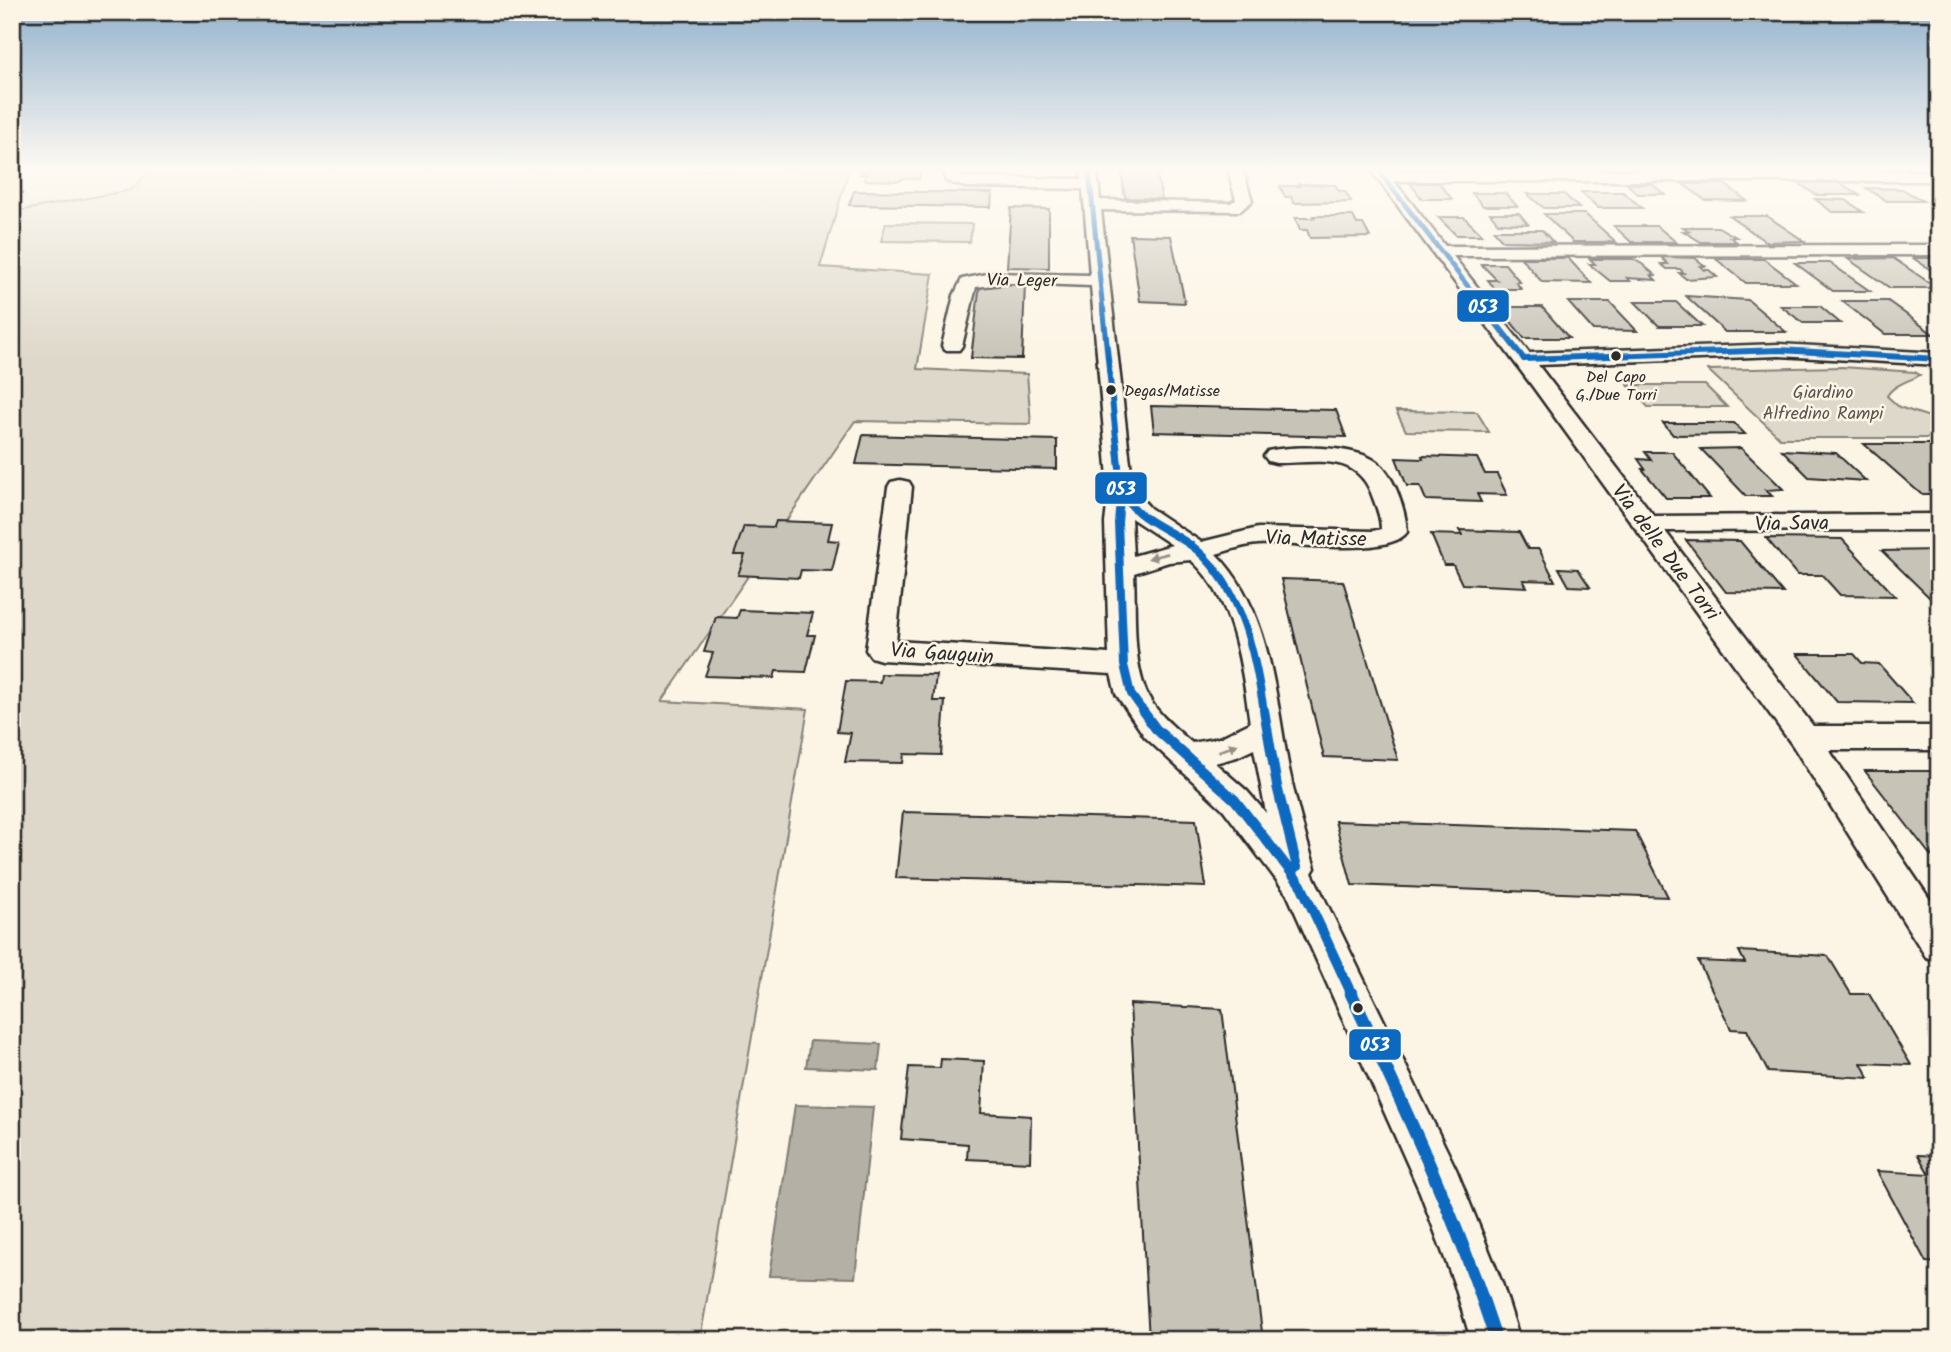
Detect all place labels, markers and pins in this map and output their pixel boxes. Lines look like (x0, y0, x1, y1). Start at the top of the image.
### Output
marker: Del Capo G./Due Torri (1609, 349, 1623, 363)
place label: Del Capo G./Due Torri (1575, 365, 1658, 408)
place label: Degas/Matisse (1124, 379, 1220, 404)
marker: Degas/Matisse (1104, 383, 1118, 397)
unlabelled marker (1351, 1001, 1365, 1015)

